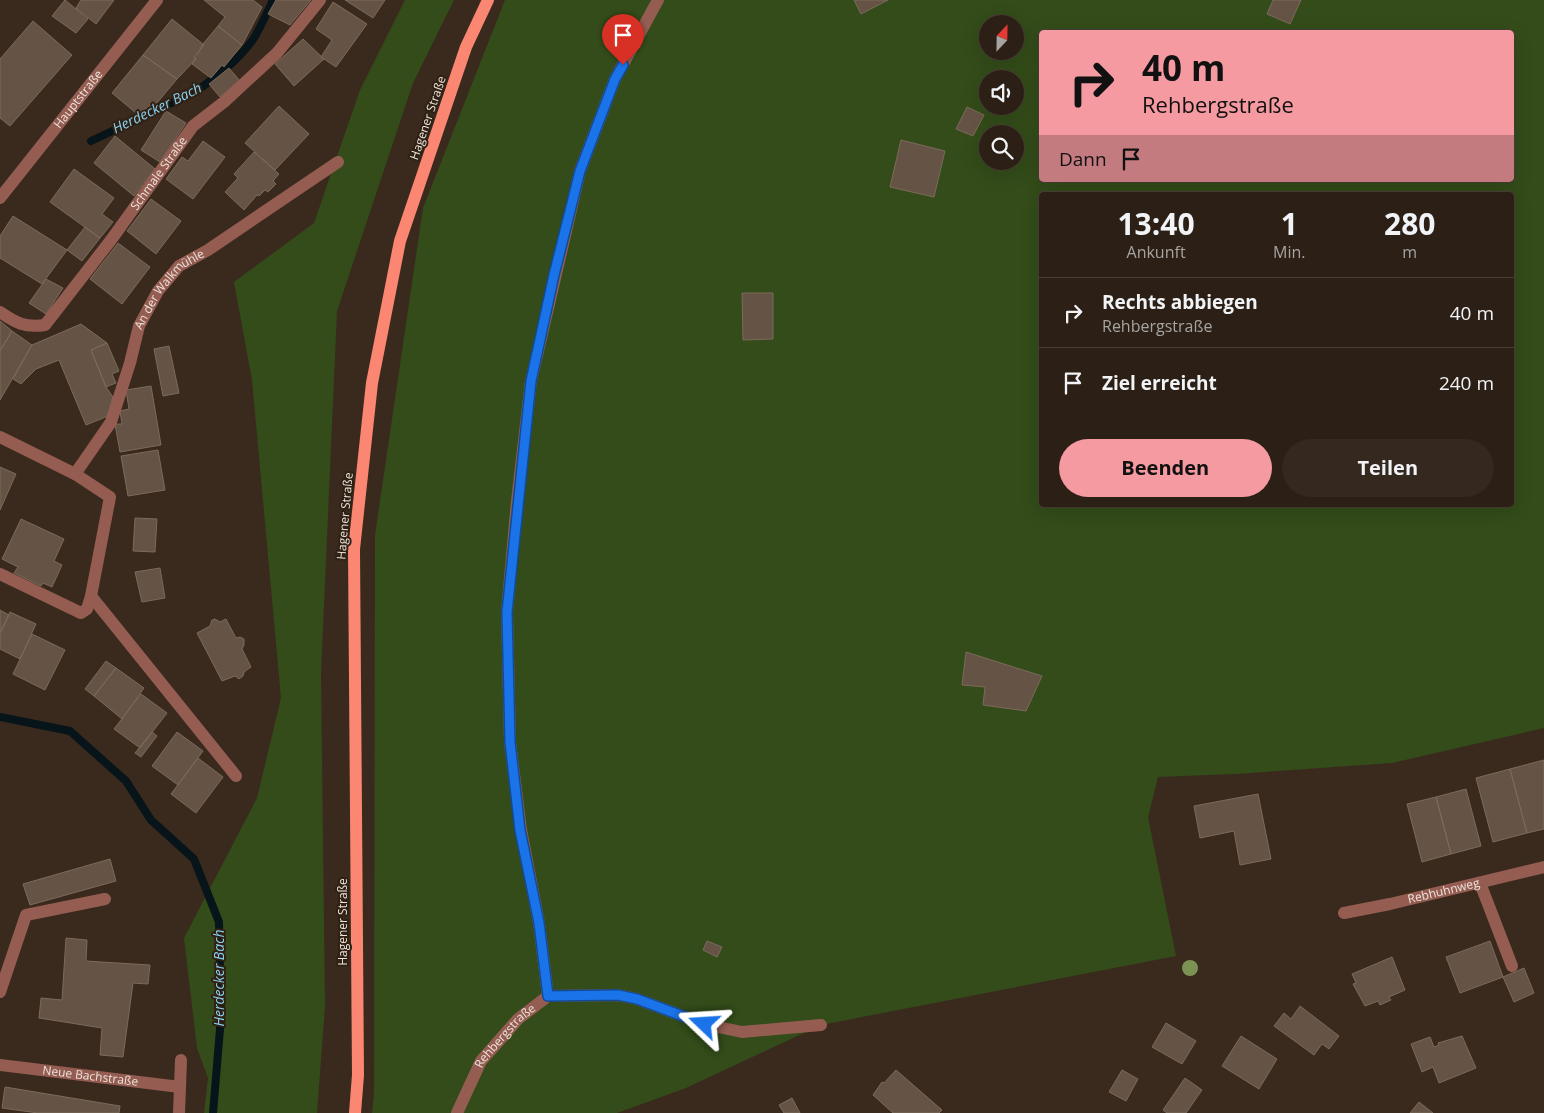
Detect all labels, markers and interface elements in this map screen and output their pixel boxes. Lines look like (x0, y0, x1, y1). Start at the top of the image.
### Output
pin (602, 14, 644, 65)
north arrow (979, 15, 1024, 60)
map controls (979, 15, 1024, 170)
icon: arrive (609, 21, 637, 49)
text: 40 m (1142, 44, 1225, 91)
icon: right (1059, 50, 1124, 115)
street label: Hauptstraße (49, 66, 107, 132)
button: sound (979, 70, 1024, 115)
street label: Hagener Straße (405, 73, 450, 162)
water label: Herdecker Bach (109, 78, 205, 137)
text: Rehbergstraße (1142, 89, 1294, 119)
button: search (979, 125, 1024, 170)
street label: Schmale Straße (126, 133, 191, 213)
icon: arrive (1117, 145, 1145, 173)
text: Dann (1059, 146, 1107, 172)
text: 13:40 (1117, 203, 1195, 244)
text: 1 (1281, 203, 1298, 244)
text: 280 (1384, 203, 1436, 244)
text: Ankunft (1127, 241, 1186, 263)
text: Min. (1273, 241, 1306, 263)
text: m (1402, 241, 1417, 263)
street label: An der Walkmühle (130, 245, 207, 332)
text: Rechts abbiegen (1102, 289, 1258, 315)
icon: right (1059, 299, 1087, 327)
text: 40 m (1450, 300, 1494, 326)
text: Rehbergstraße (1102, 315, 1212, 337)
icon: arrive (1059, 369, 1087, 397)
text: Ziel erreicht (1102, 370, 1217, 396)
text: 240 m (1439, 370, 1494, 396)
button: Beenden (1059, 439, 1272, 497)
button: Teilen (1282, 439, 1494, 497)
street label: Hagener Straße (332, 471, 357, 560)
street label: Rebhuhnweg (1406, 874, 1482, 907)
street label: Hagener Straße (334, 878, 351, 966)
water label: Herdecker Bach (209, 929, 228, 1027)
position arrow (677, 997, 729, 1049)
street label: Rehbergstraße (470, 999, 539, 1070)
street label: Neue Bachstraße (42, 1061, 140, 1090)

